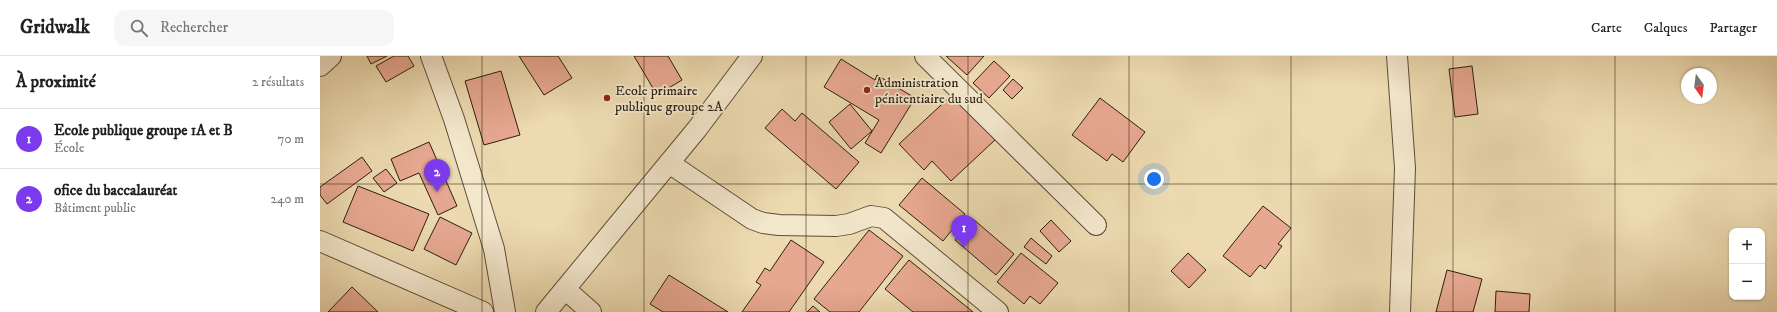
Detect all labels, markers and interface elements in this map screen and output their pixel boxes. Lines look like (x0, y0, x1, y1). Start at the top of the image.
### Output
search box (114, 10, 394, 46)
text: Gridwalk (20, 16, 90, 39)
icon: search (128, 17, 150, 39)
text: Rechercher (160, 18, 228, 37)
text: Carte (1591, 19, 1622, 37)
text: Calques (1644, 19, 1687, 37)
text: Partager (1709, 19, 1757, 37)
north arrow (1681, 68, 1717, 104)
text: À proximité (16, 71, 96, 93)
text: 2 résultats (252, 74, 304, 90)
place label: Administration pénitentiaire du sud (874, 74, 983, 108)
place label: Ecole primaire publique groupe 2A (614, 82, 724, 116)
marker: Administration pénitentiaire du sud (862, 85, 872, 95)
marker: Ecole primaire publique groupe 2A (602, 93, 612, 103)
text: Ecole publique groupe 1A et B (54, 121, 233, 140)
text: 1 (27, 131, 31, 147)
text: 70 m (278, 131, 304, 147)
text: École (54, 140, 84, 156)
pin: 2 (424, 159, 450, 192)
your location (1144, 169, 1164, 189)
text: ofice du baccalauréat (54, 181, 177, 200)
text: 2 (26, 191, 32, 207)
text: 240 m (271, 191, 304, 207)
text: Bâtiment public (54, 200, 136, 216)
pin: 1 (951, 215, 977, 248)
map controls (1729, 228, 1765, 300)
button: + (1729, 228, 1765, 264)
button: − (1729, 264, 1765, 300)

